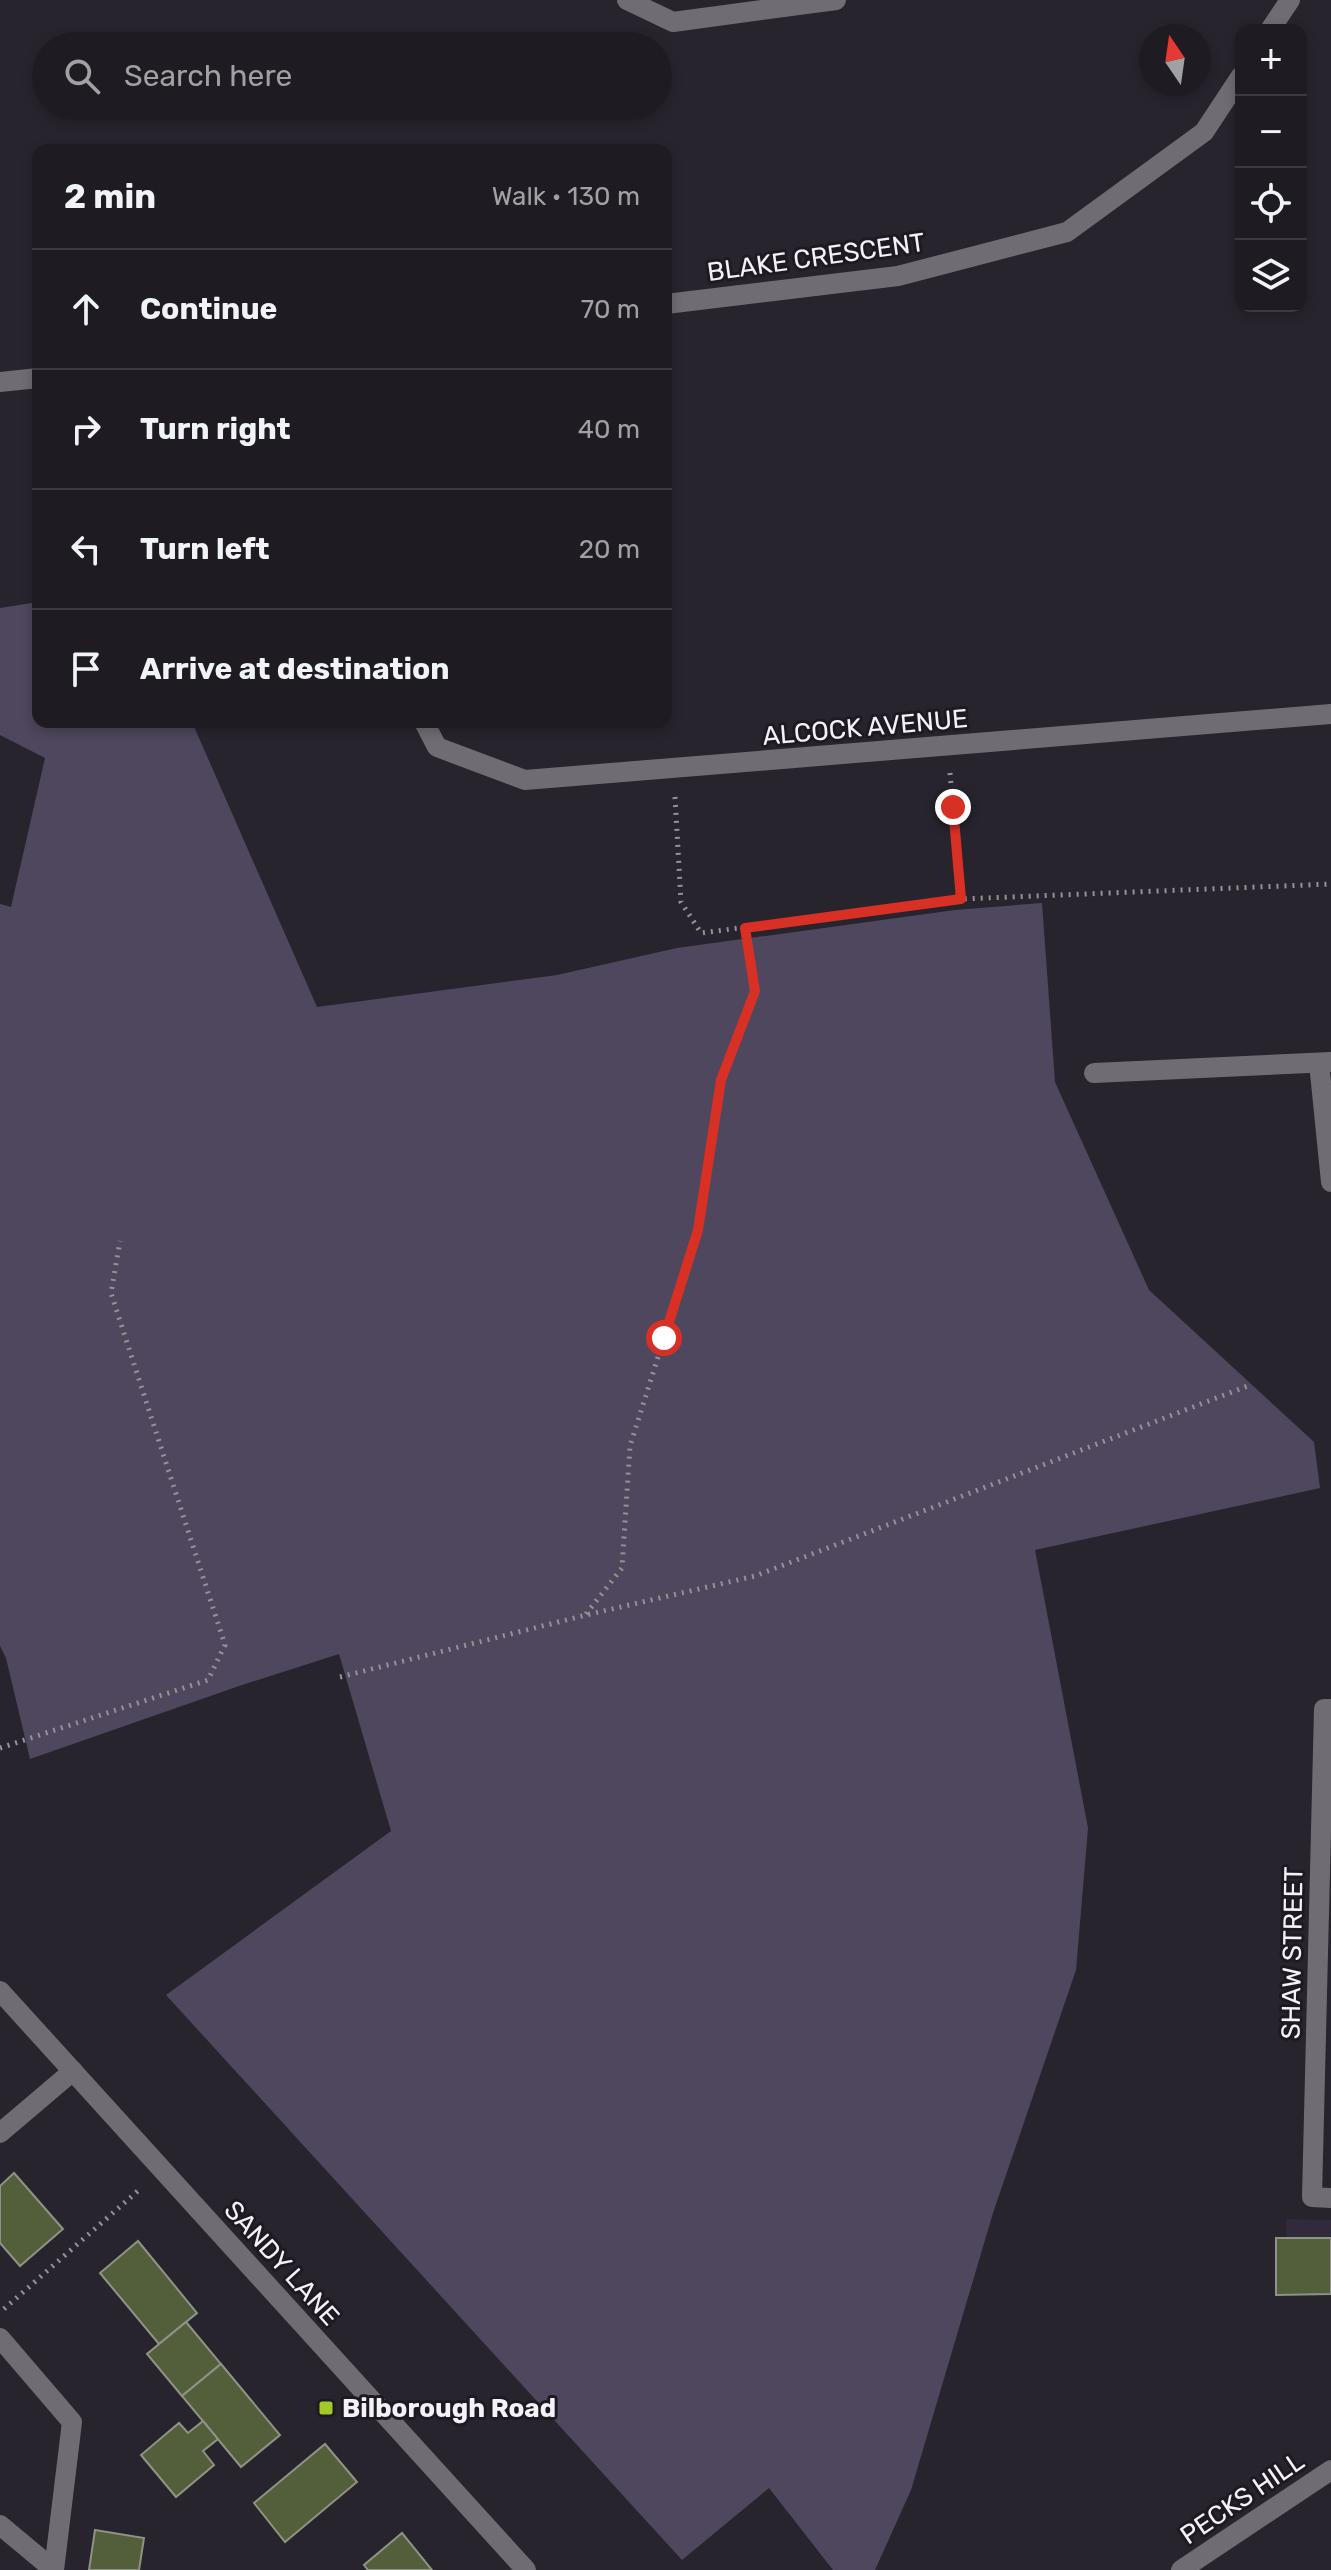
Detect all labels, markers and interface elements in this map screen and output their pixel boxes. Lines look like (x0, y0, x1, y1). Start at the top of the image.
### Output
north arrow (1139, 24, 1211, 96)
map controls (1235, 24, 1307, 312)
button: + (1235, 24, 1307, 96)
search box (32, 32, 672, 120)
icon: search (60, 54, 104, 98)
text: Search here (124, 58, 292, 94)
button: − (1235, 96, 1307, 168)
button: locate (1235, 168, 1307, 240)
text: 2 min (64, 176, 156, 217)
text: Walk · 130 m (492, 181, 640, 212)
street label: BLAKE CRESCENT (705, 227, 927, 288)
button: layers (1235, 240, 1307, 312)
icon: ahead (64, 287, 108, 331)
text: Continue (140, 291, 277, 327)
text: 70 m (581, 294, 640, 325)
icon: right (64, 407, 108, 451)
text: Turn right (140, 411, 291, 447)
text: 40 m (578, 414, 640, 445)
icon: left (64, 527, 108, 571)
text: Turn left (140, 531, 270, 567)
text: 20 m (579, 534, 640, 565)
icon: arrive (64, 647, 108, 691)
text: Arrive at destination (140, 651, 450, 687)
street label: ALCOCK AVENUE (761, 703, 969, 752)
route end (935, 789, 971, 825)
route start (646, 1320, 682, 1356)
street label: SHAW STREET (1275, 1866, 1310, 2040)
street label: SANDY LANE (218, 2195, 346, 2332)
place label: Bilborough Road (342, 2393, 556, 2424)
marker: Bilborough Road (317, 2399, 335, 2417)
street label: PECKS HILL (1175, 2446, 1310, 2551)

